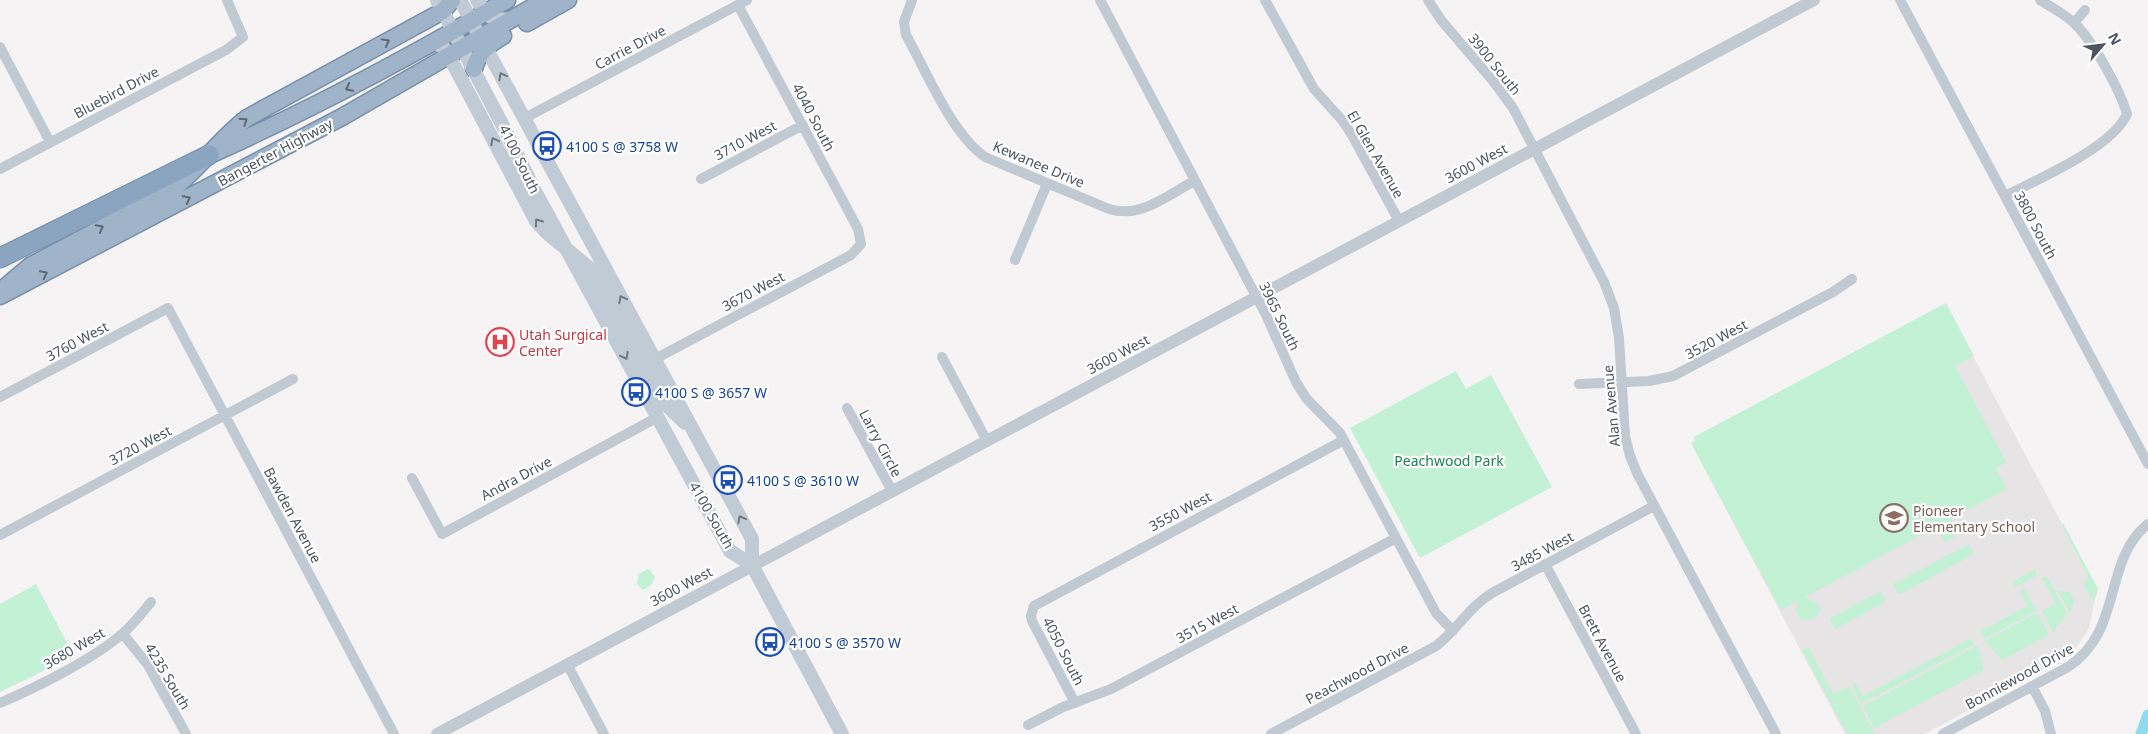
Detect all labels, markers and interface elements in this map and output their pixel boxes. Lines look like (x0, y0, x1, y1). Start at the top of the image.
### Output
street label: Carrie Drive (591, 20, 669, 74)
north arrow (2078, 20, 2128, 70)
street label: 3900 South (1464, 29, 1526, 99)
text: N (2104, 29, 2126, 48)
one-way arrow (380, 39, 389, 49)
street label: Bluebird Drive (70, 62, 162, 122)
one-way arrow (498, 73, 508, 82)
street label: 4040 South (788, 80, 840, 154)
one-way arrow (345, 82, 354, 92)
street label: El Glen Avenue (1343, 107, 1409, 201)
street label: Bangerter Highway (214, 113, 337, 190)
street label: 3710 West (710, 116, 780, 164)
one-way arrow (238, 118, 247, 127)
street label: 4100 South (495, 121, 545, 197)
bus stop icon: 4100 S @ 3758 W (532, 131, 562, 161)
street label: Kewanee Drive (990, 136, 1088, 192)
one-way arrow (490, 137, 500, 146)
place label: 4100 S @ 3758 W (566, 137, 678, 156)
street label: 3600 West (1441, 139, 1511, 187)
street label: 3800 South (2010, 188, 2062, 262)
one-way arrow (182, 195, 191, 205)
one-way arrow (535, 218, 544, 227)
one-way arrow (95, 225, 104, 235)
street label: 3670 West (718, 267, 788, 315)
one-way arrow (38, 270, 47, 280)
street label: 3965 South (1255, 278, 1305, 354)
one-way arrow (619, 296, 629, 305)
street label: 3520 West (1681, 315, 1751, 363)
street label: 3760 West (42, 317, 112, 365)
place label: Utah Surgical Center (519, 325, 607, 360)
hospital icon: Utah Surgical Center (485, 327, 515, 357)
street label: 3600 West (1083, 330, 1153, 378)
one-way arrow (619, 351, 629, 360)
street label: Alan Avenue (1598, 364, 1624, 448)
bus stop icon: 4100 S @ 3657 W (621, 377, 651, 407)
place label: 4100 S @ 3657 W (655, 383, 767, 402)
street label: Larry Circle (855, 406, 907, 480)
street label: 3720 West (105, 421, 175, 469)
street label: Andra Drive (477, 451, 555, 505)
park label: Peachwood Park (1394, 451, 1504, 470)
street label: Bawden Avenue (260, 464, 326, 566)
bus stop icon: 4100 S @ 3610 W (713, 465, 743, 495)
place label: 4100 S @ 3610 W (747, 471, 859, 490)
street label: 4100 South (685, 478, 739, 552)
street label: 3550 West (1145, 487, 1215, 535)
place label: Pioneer Elementary School (1913, 501, 2035, 536)
school or university icon: Pioneer Elementary School (1879, 503, 1909, 533)
one-way arrow (737, 516, 747, 525)
street label: 3485 West (1507, 527, 1577, 575)
street label: 3600 West (646, 562, 716, 610)
street label: 3515 West (1172, 599, 1242, 647)
street label: Brett Avenue (1575, 601, 1631, 685)
street label: 4050 South (1039, 614, 1089, 688)
street label: 3680 West (40, 623, 108, 673)
bus stop icon: 4100 S @ 3570 W (755, 627, 785, 657)
place label: 4100 S @ 3570 W (789, 633, 901, 652)
street label: Peachwood Drive (1302, 638, 1412, 708)
street label: Bonniewood Drive (1962, 638, 2077, 714)
street label: 4235 South (141, 639, 195, 713)

